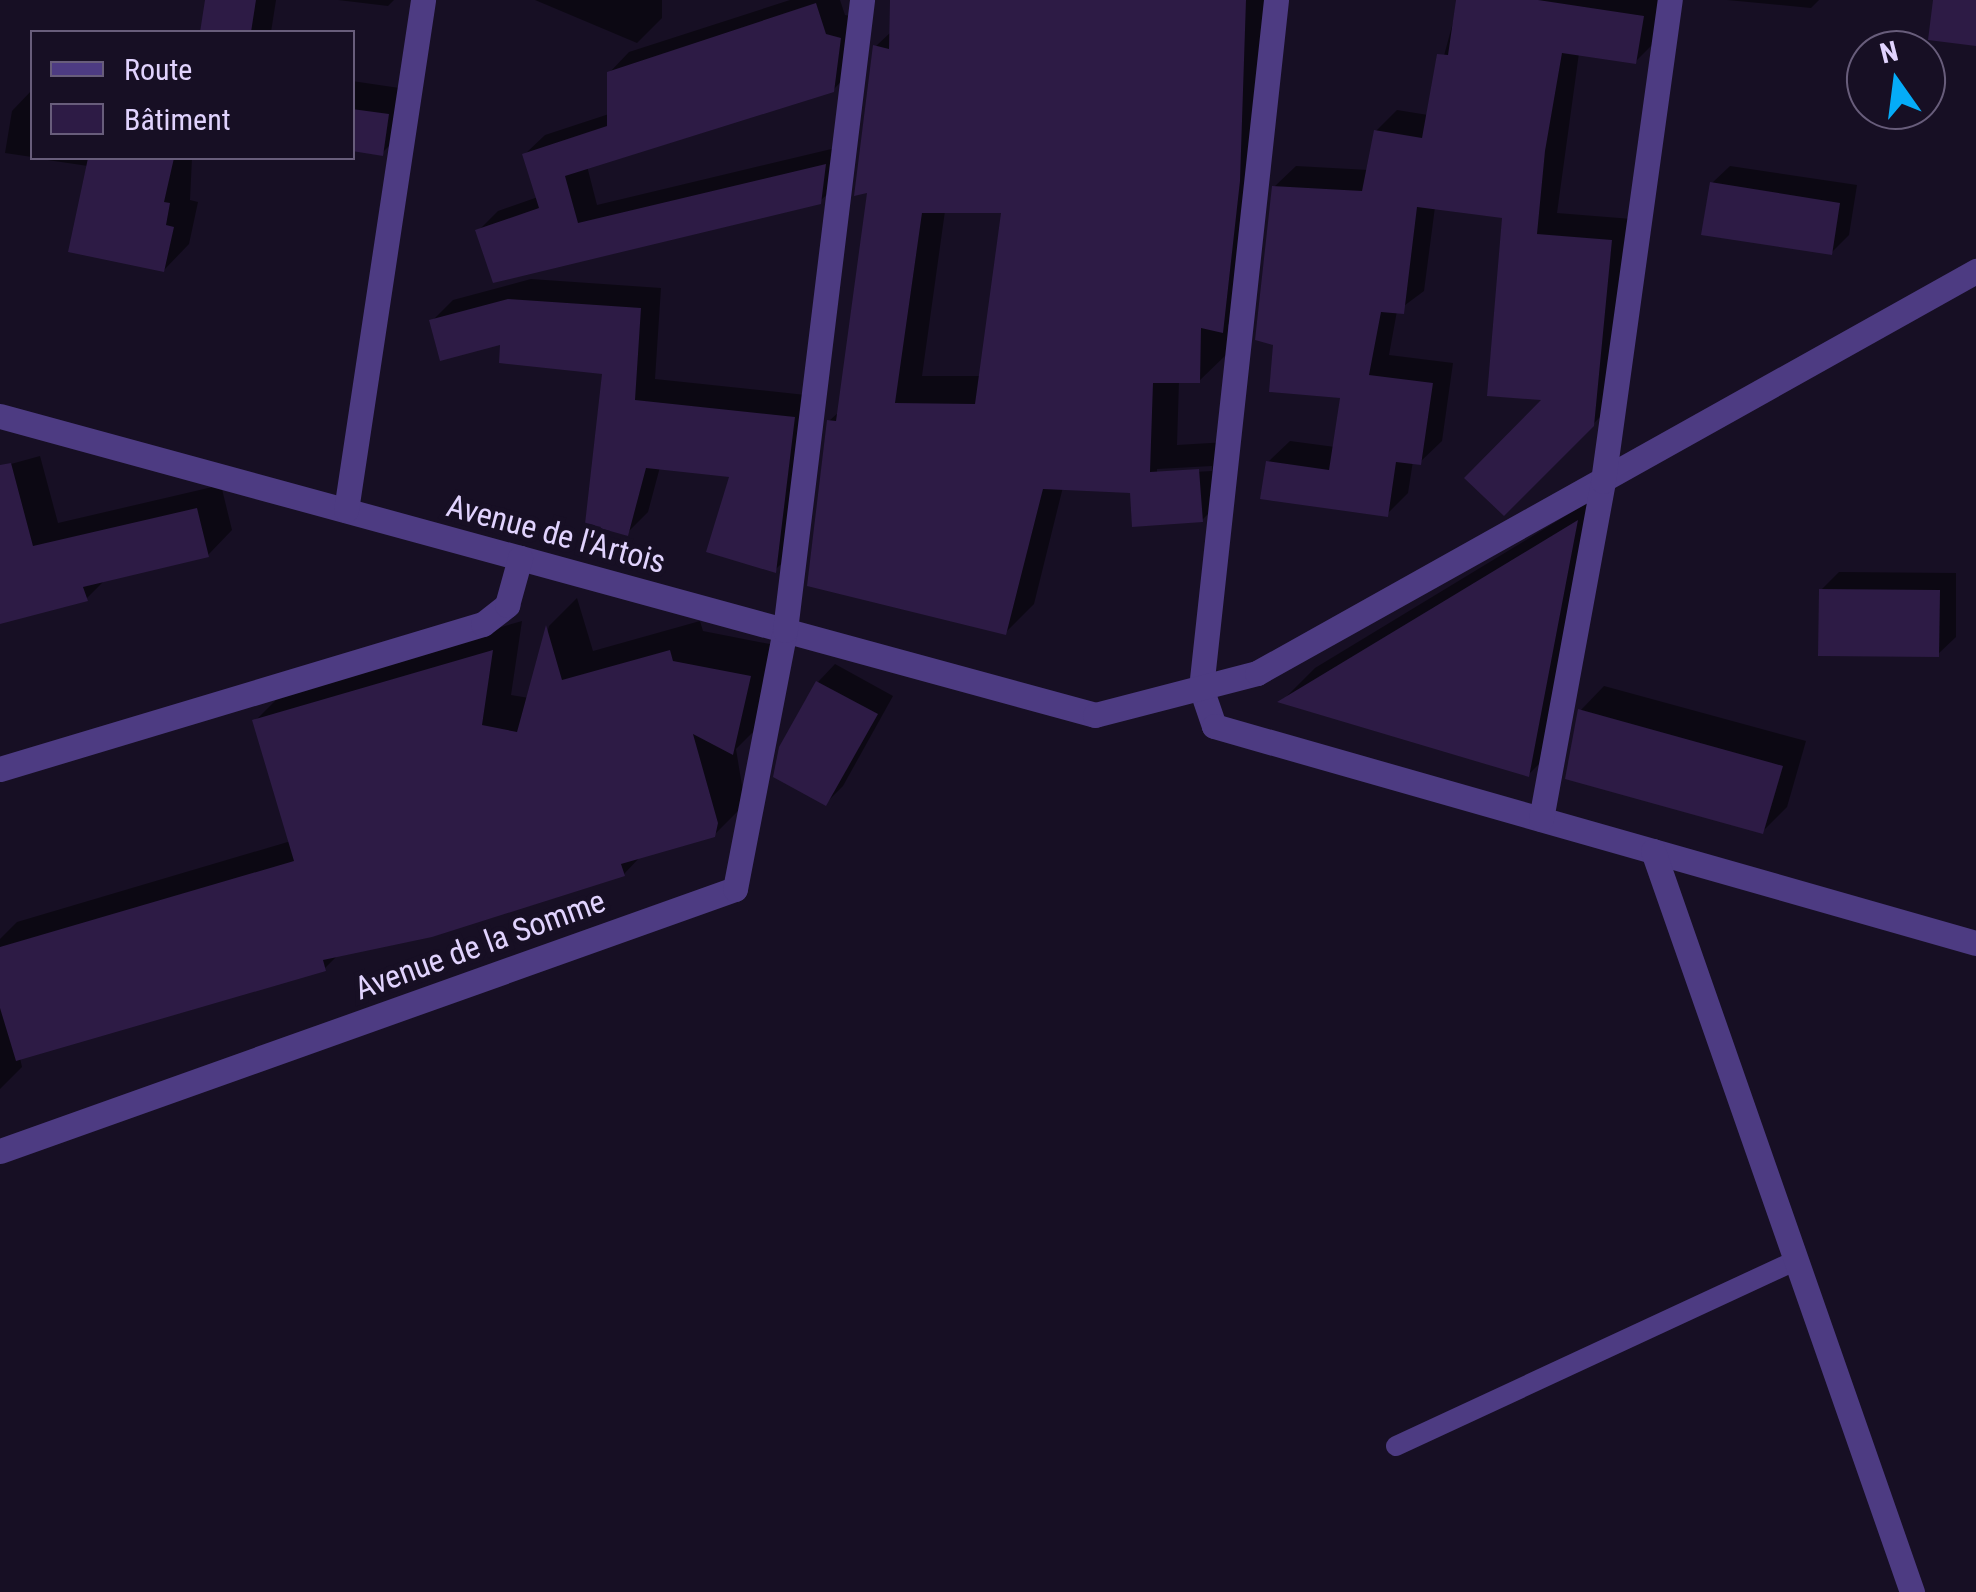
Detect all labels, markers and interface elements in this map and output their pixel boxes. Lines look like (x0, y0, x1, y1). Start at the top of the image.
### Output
legend (30, 30, 355, 160)
north arrow (1846, 30, 1946, 130)
text: N (1877, 34, 1901, 70)
text: Route (124, 52, 192, 87)
text: Bâtiment (124, 102, 231, 137)
street label: Avenue de l'Artois (442, 486, 670, 582)
street label: Avenue de la Somme (350, 882, 610, 1008)

